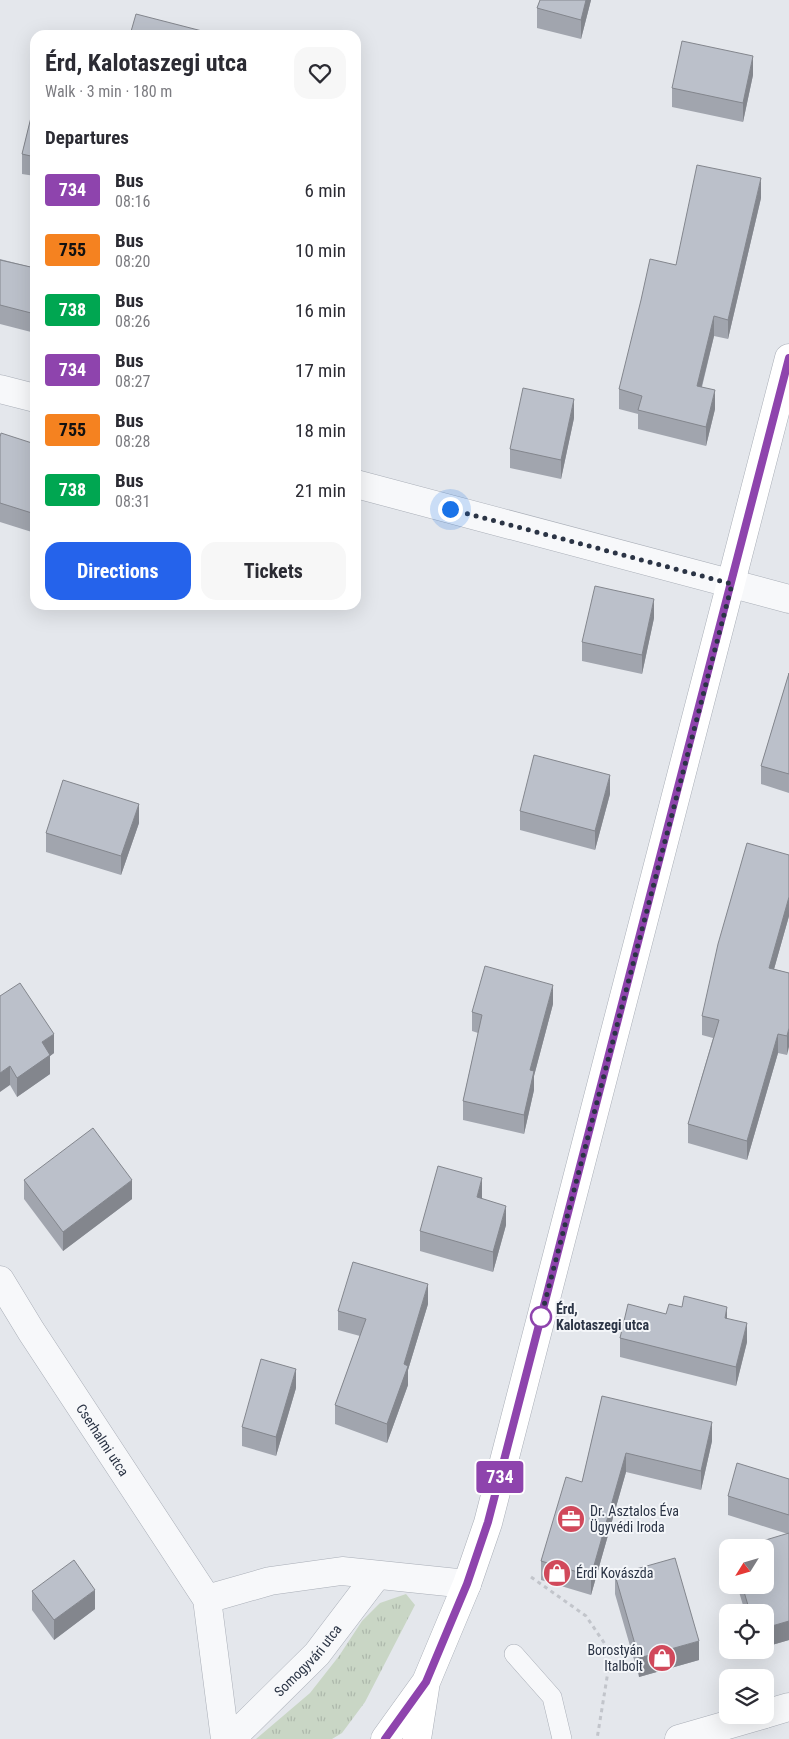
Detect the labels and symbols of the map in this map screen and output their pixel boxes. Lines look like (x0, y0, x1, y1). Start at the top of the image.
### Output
your location (438, 497, 463, 522)
place label: Érd, Kalotaszegi utca (556, 1300, 649, 1333)
marker: Érd, Kalotaszegi utca (530, 1306, 552, 1328)
street label: Cserhalmi utca (73, 1401, 132, 1479)
line badge: 734 (471, 1461, 529, 1493)
place label: Dr. Asztalos Éva Ügyvédi Iroda (590, 1502, 679, 1535)
office icon: Dr. Asztalos Éva Ügyvédi Iroda (556, 1504, 586, 1534)
north arrow (719, 1539, 774, 1594)
shop icon: Érdi Kovászda (542, 1558, 572, 1588)
place label: Érdi Kovászda (576, 1564, 654, 1581)
street label: Somogyvári utca (271, 1621, 345, 1700)
place label: Borostyán Italbolt (587, 1642, 643, 1674)
shop icon: Borostyán Italbolt (647, 1643, 677, 1673)

